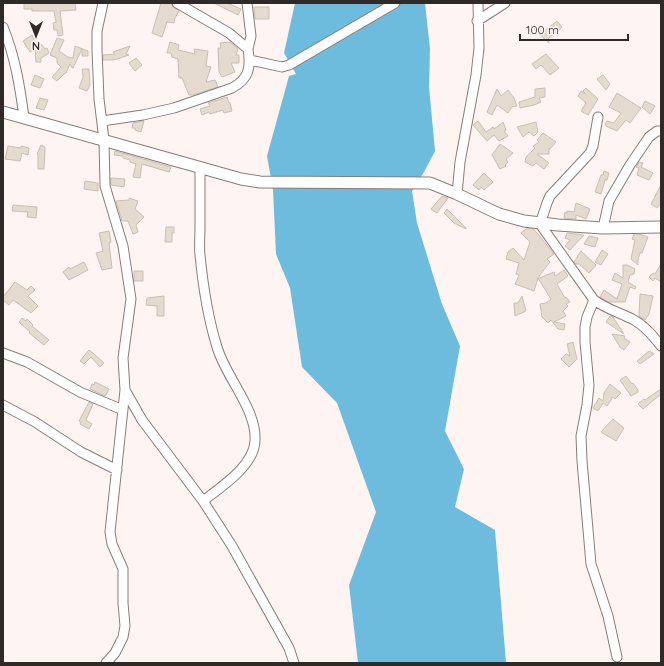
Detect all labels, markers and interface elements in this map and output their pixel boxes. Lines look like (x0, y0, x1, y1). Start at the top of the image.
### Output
north arrow (16, 16, 56, 56)
scale bar (520, 16, 628, 42)
text: 100 m (526, 22, 559, 37)
text: N (32, 39, 40, 53)

